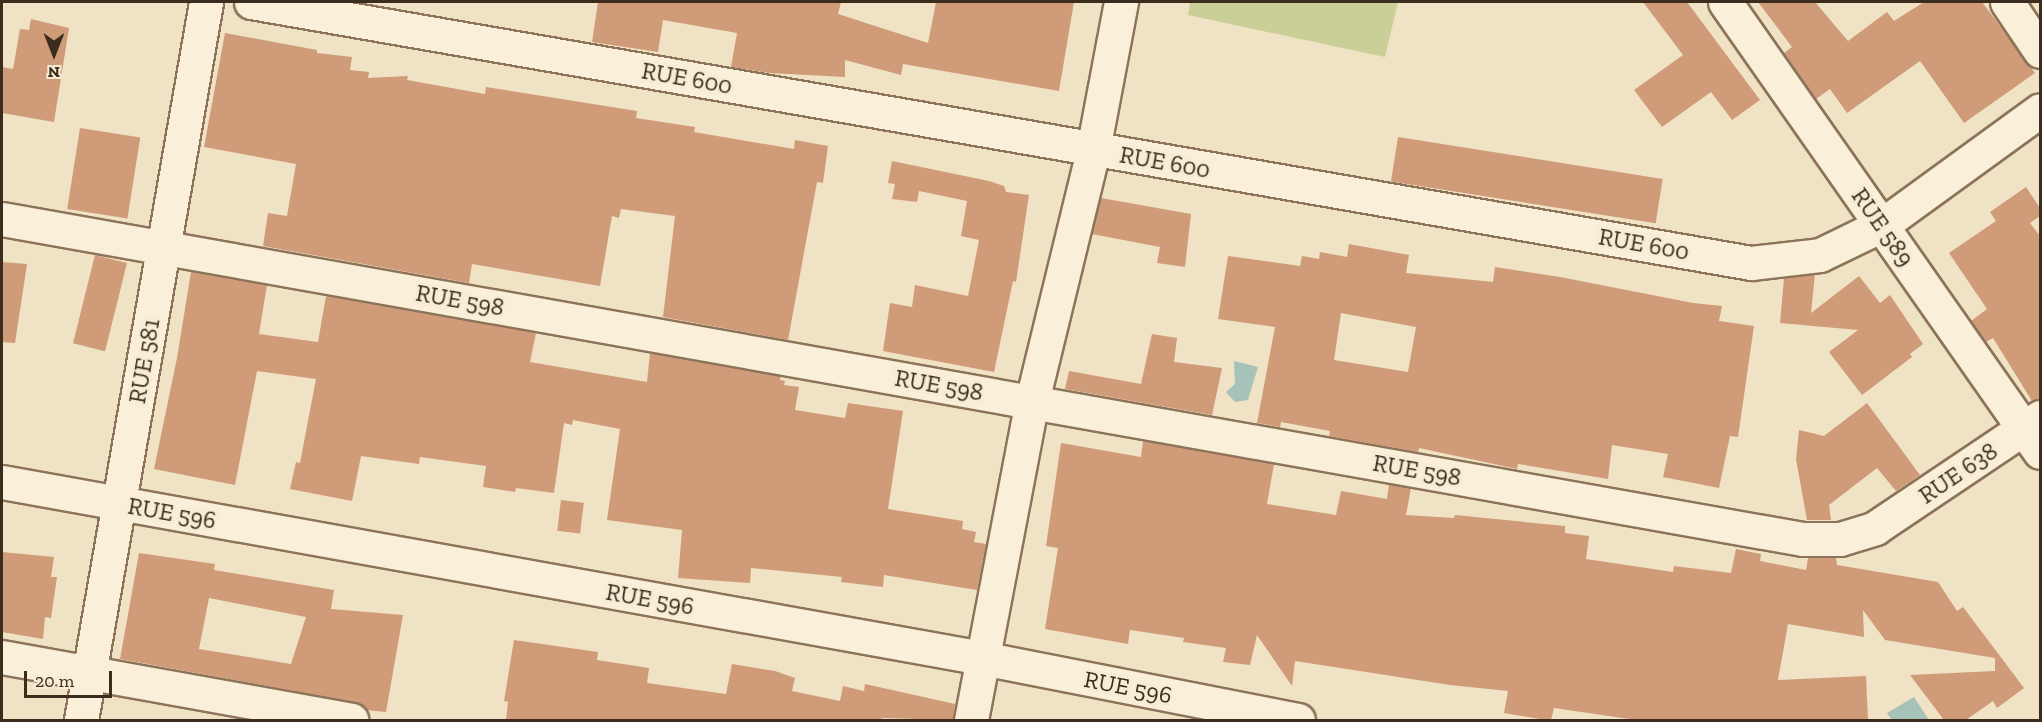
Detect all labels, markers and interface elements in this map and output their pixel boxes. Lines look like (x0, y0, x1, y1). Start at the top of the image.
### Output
north arrow (24, 24, 84, 84)
street label: RUE 600 (639, 56, 735, 100)
text: N (48, 63, 60, 82)
street label: RUE 600 (1117, 140, 1213, 184)
street label: RUE 589 (1846, 182, 1920, 272)
street label: RUE 600 (1596, 222, 1692, 266)
street label: RUE 598 (414, 278, 506, 322)
street label: RUE 581 (122, 316, 166, 406)
street label: RUE 598 (893, 363, 985, 407)
street label: RUE 638 (1913, 436, 2003, 510)
street label: RUE 598 (1371, 448, 1463, 492)
street label: RUE 596 (126, 491, 218, 535)
street label: RUE 596 (604, 577, 696, 621)
scale bar (27, 659, 116, 697)
street label: RUE 596 (1082, 664, 1174, 710)
text: 20 m (35, 670, 74, 692)

